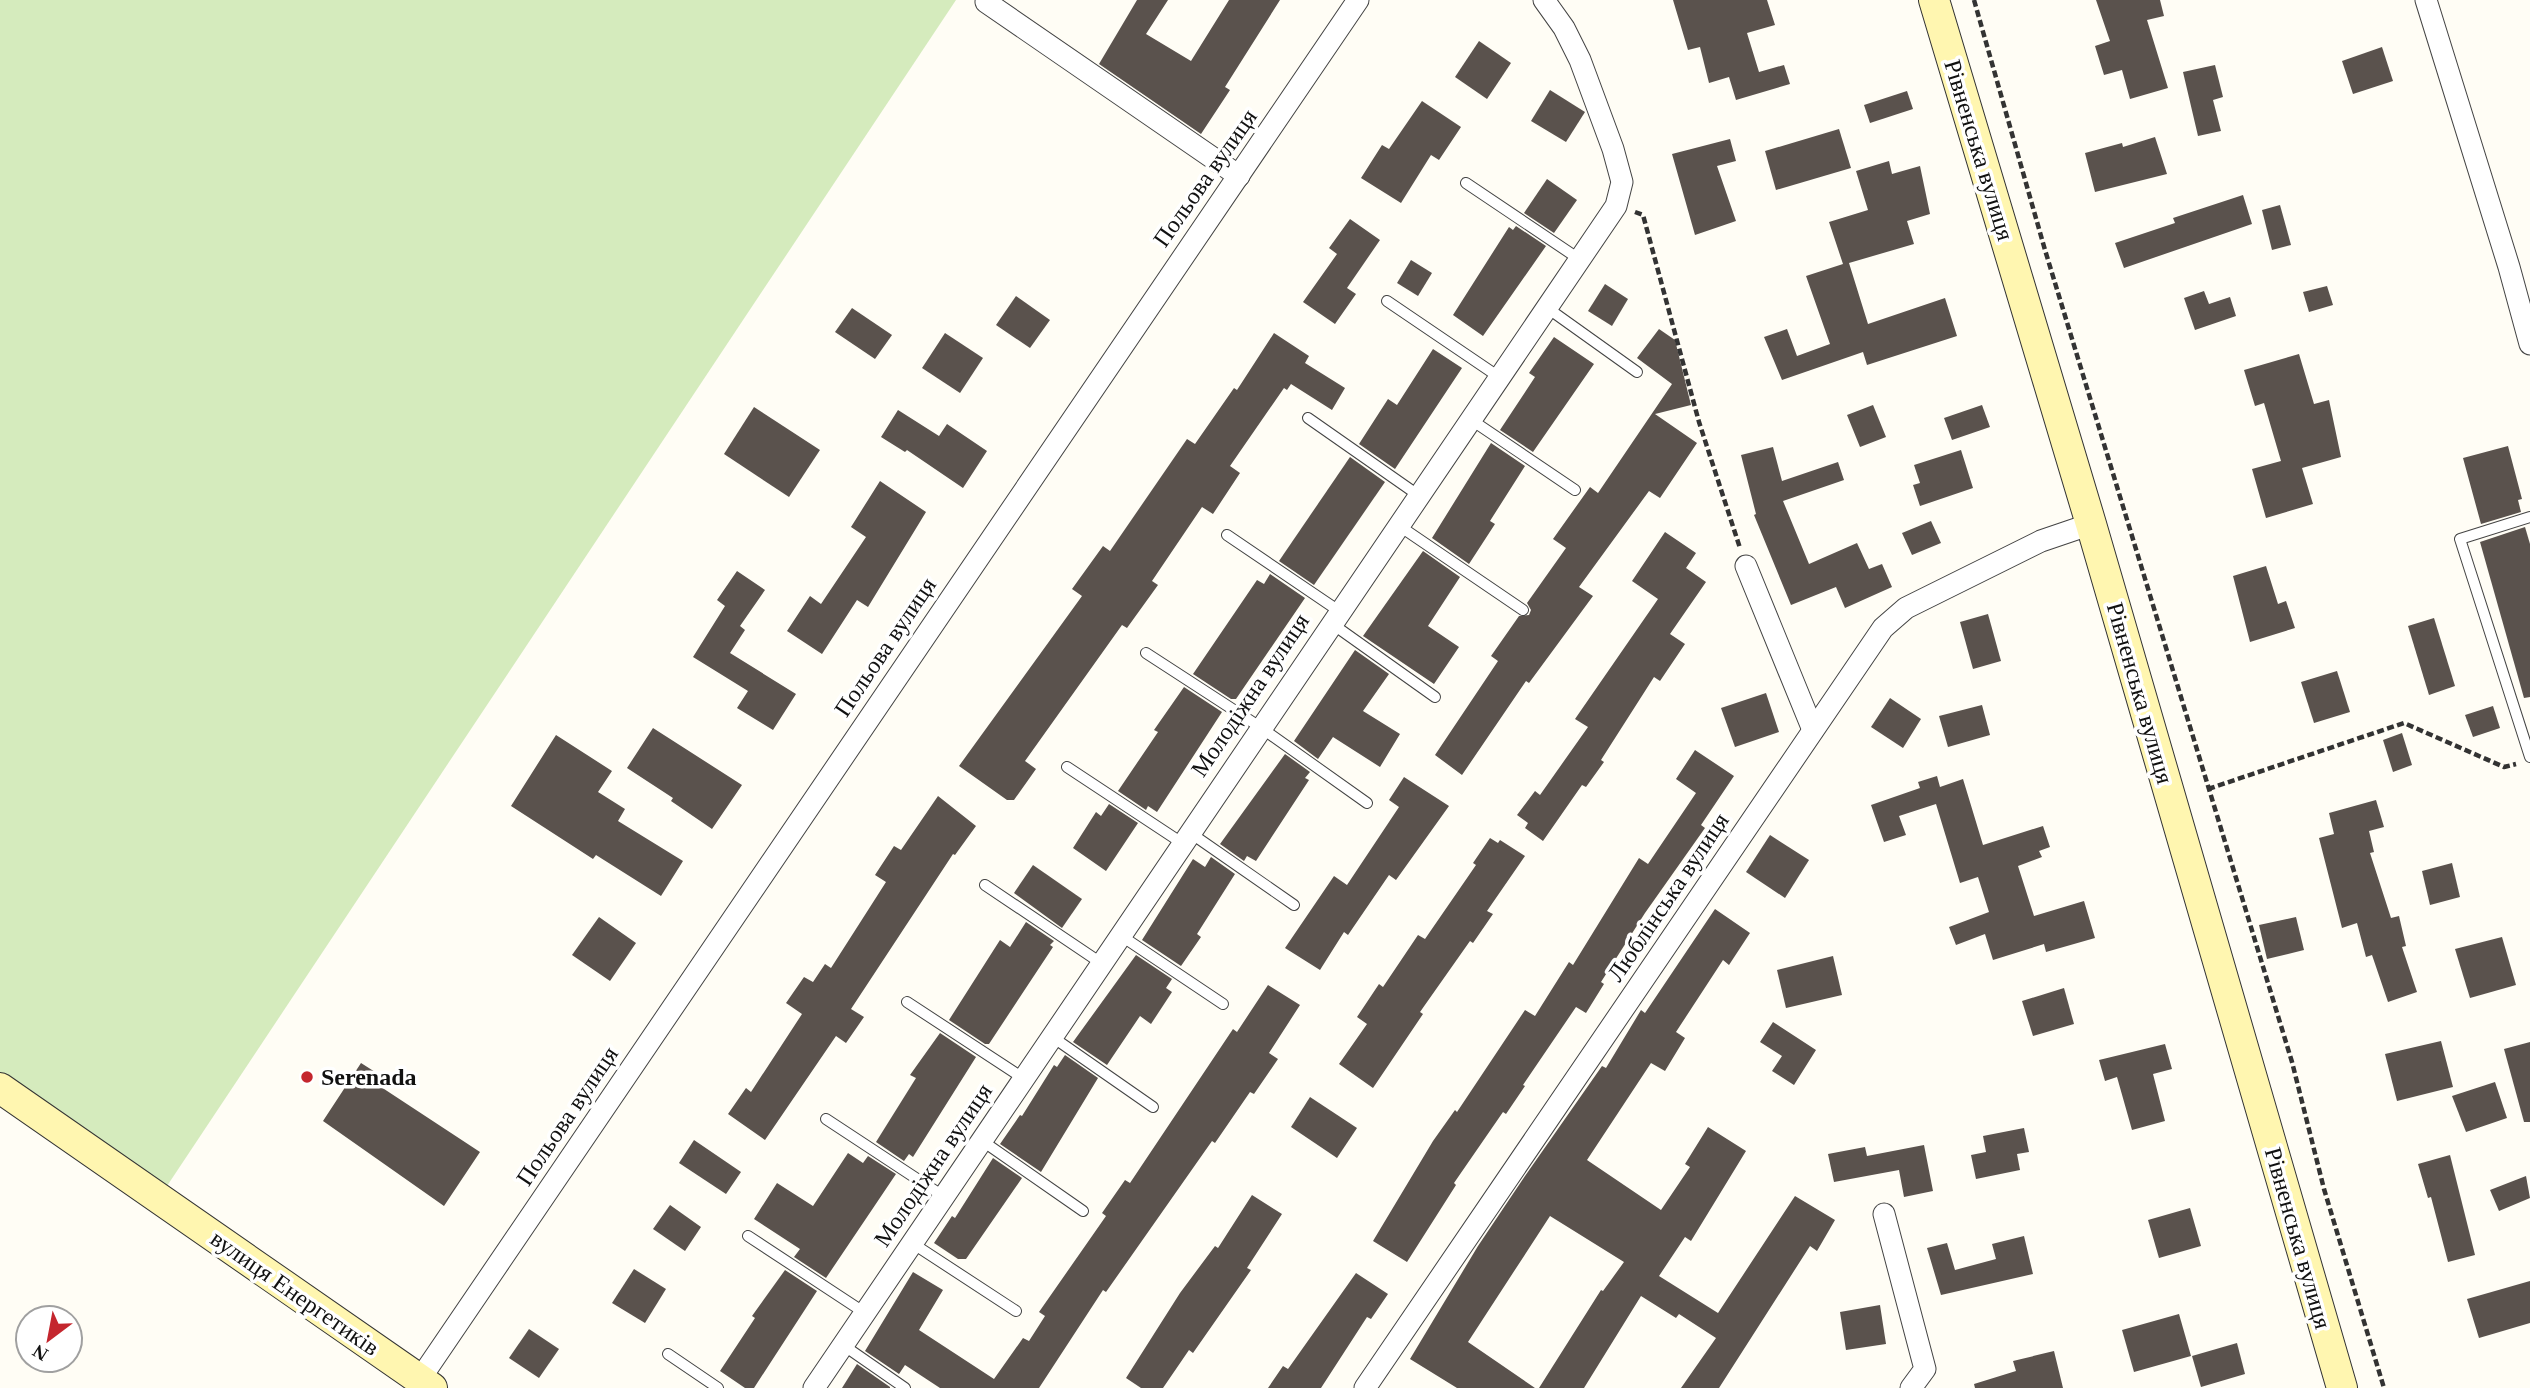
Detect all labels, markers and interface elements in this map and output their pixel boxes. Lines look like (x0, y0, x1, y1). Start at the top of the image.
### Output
street label: Рівненська вулиця (1939, 57, 2019, 243)
street label: Польова вулиця (1148, 104, 1262, 252)
street label: Польова вулиця (829, 573, 941, 721)
street label: Рівненська вулиця (2102, 599, 2178, 787)
street label: Молодіжна вулиця (1186, 609, 1314, 781)
street label: Люблінська вулиця (1602, 808, 1734, 986)
street label: Польова вулиця (511, 1042, 623, 1190)
place label: Serenada (321, 1064, 417, 1090)
marker: Serenada (299, 1069, 315, 1085)
street label: Молодіжна вулиця (869, 1079, 997, 1251)
street label: Рівненська вулиця (2260, 1144, 2336, 1332)
street label: вулиця Енергетиків (206, 1225, 384, 1361)
north arrow (14, 1304, 84, 1374)
text: N (29, 1340, 52, 1366)

